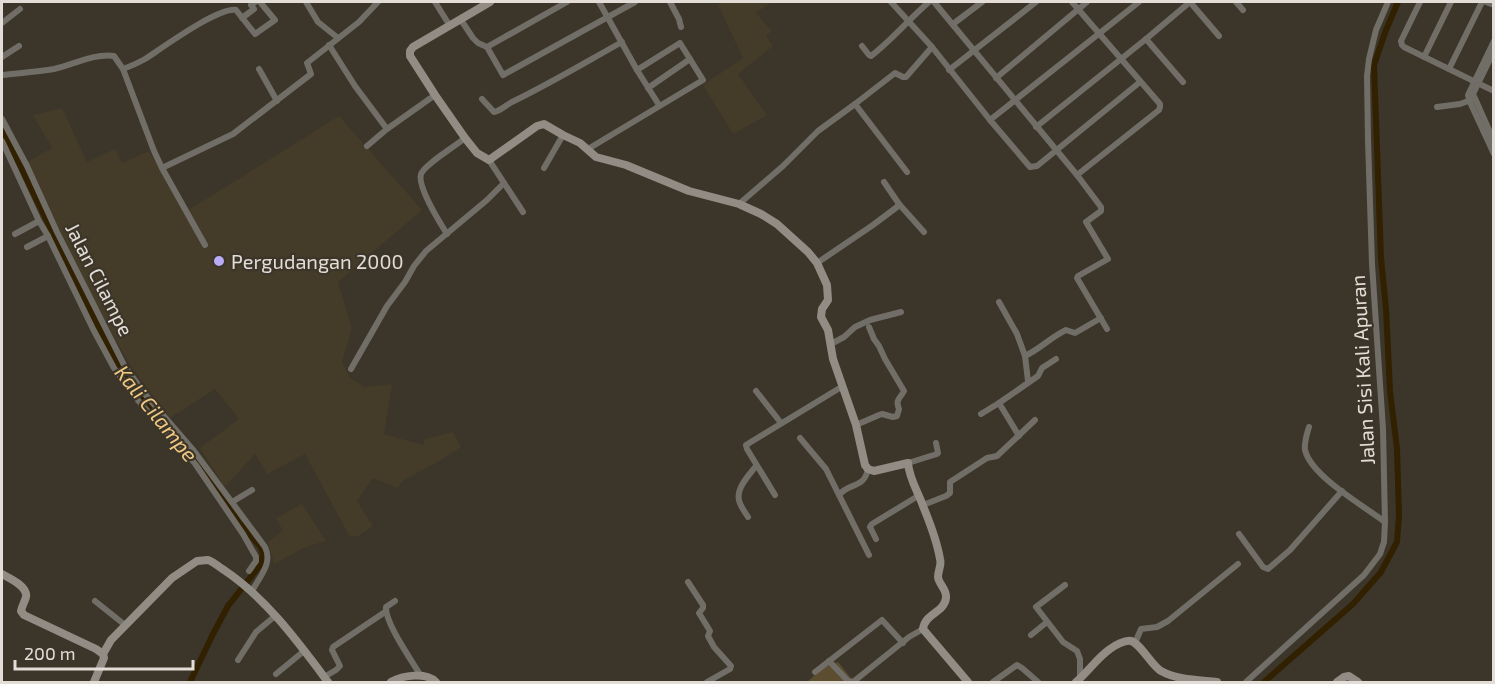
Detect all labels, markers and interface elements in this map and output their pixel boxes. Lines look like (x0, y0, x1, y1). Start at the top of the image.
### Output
street label: Jalan Cilampe (61, 218, 139, 340)
place label: Pergudangan 2000 (231, 249, 404, 273)
marker: Pergudangan 2000 (212, 254, 226, 268)
street label: Jalan Sisi Kali Apuran (1345, 274, 1379, 466)
water label: Kali Cilampe (110, 360, 204, 466)
scale bar (15, 633, 194, 671)
text: 200 m (24, 642, 76, 664)

